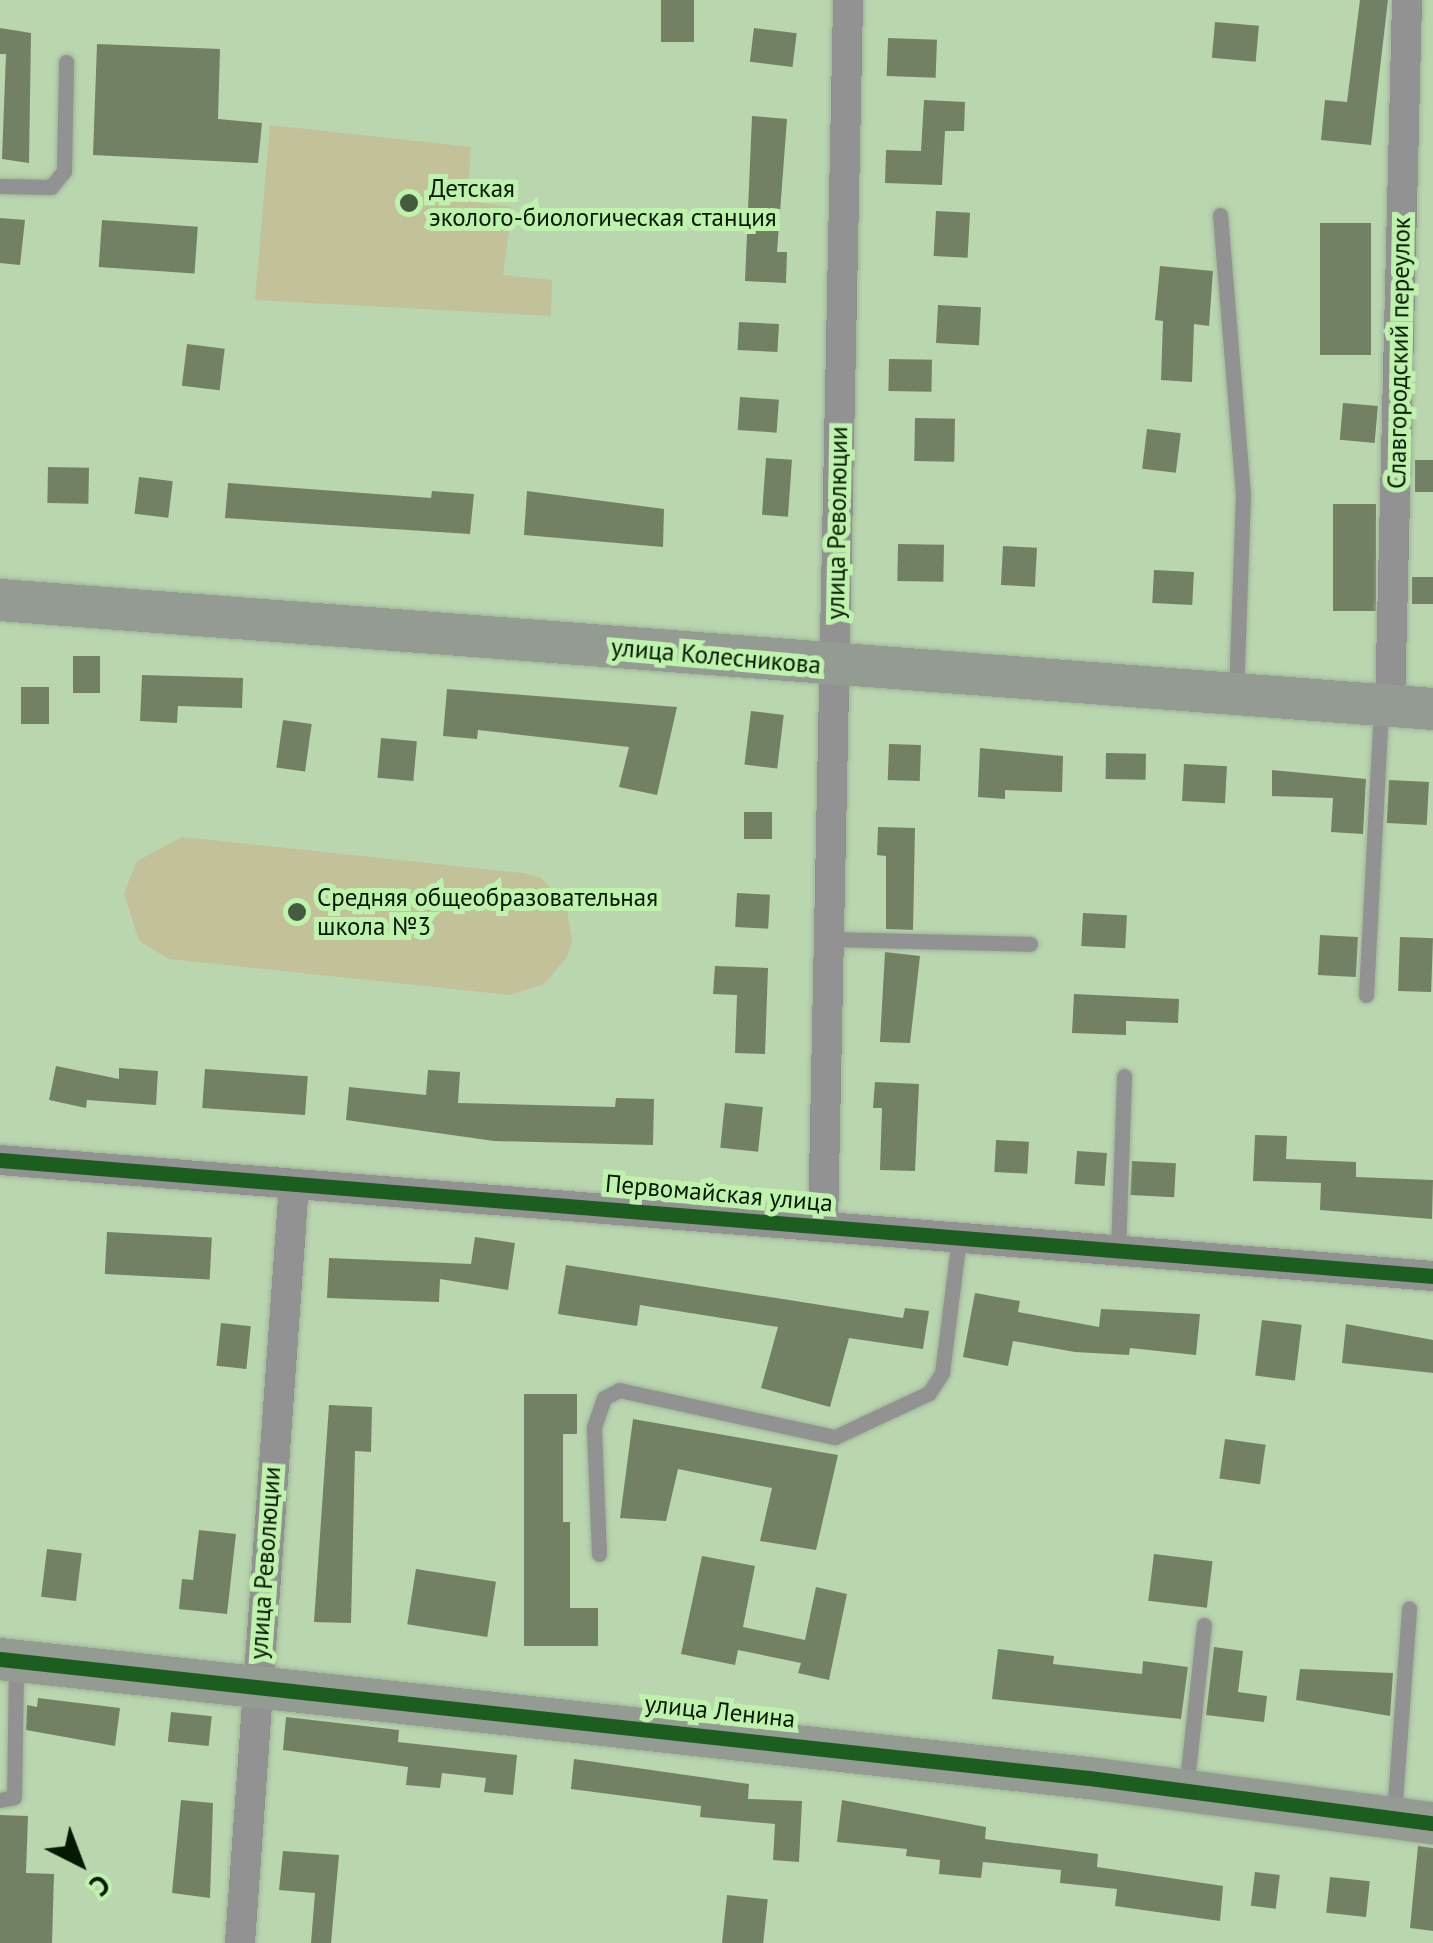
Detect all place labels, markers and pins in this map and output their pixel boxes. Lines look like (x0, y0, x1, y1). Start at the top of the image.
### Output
place label: Детская эколого-биологическая станция (429, 174, 777, 233)
marker: Детская эколого-биологическая станция (398, 192, 420, 214)
place label: Средняя общеобразовательная школа №3 (317, 883, 658, 942)
marker: Средняя общеобразовательная школа №3 (286, 901, 308, 923)

